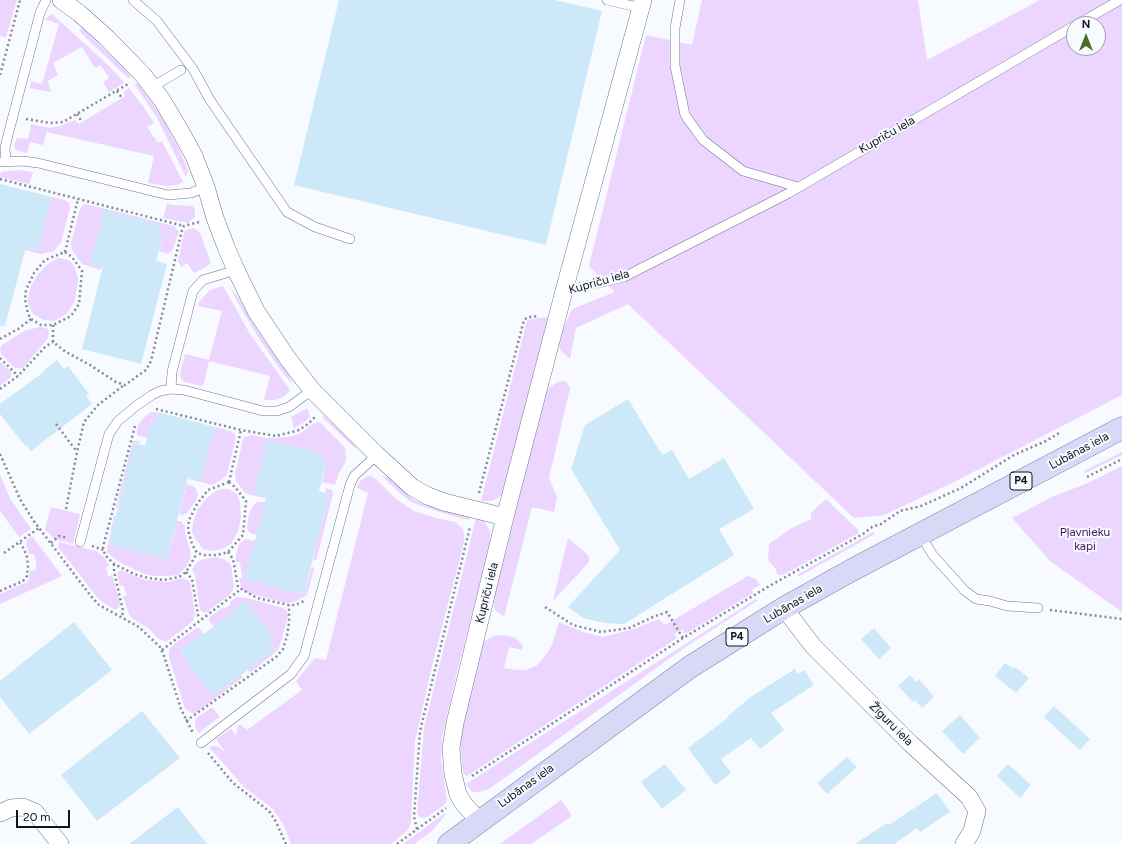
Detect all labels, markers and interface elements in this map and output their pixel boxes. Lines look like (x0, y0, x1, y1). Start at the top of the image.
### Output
north arrow (1066, 16, 1106, 56)
text: N (1082, 18, 1090, 31)
street label: Kupriču iela (856, 113, 918, 157)
street label: Kupriču iela (567, 267, 631, 297)
street label: Lubānas iela (1047, 429, 1111, 473)
road number: P4 (1010, 472, 1032, 490)
park label: Pļavnieku kapi (1060, 525, 1110, 553)
street label: Kupriču iela (472, 561, 502, 625)
street label: Lubānas iela (761, 581, 825, 627)
road number: P4 (726, 628, 748, 646)
street label: Žīguru iela (866, 699, 916, 749)
street label: Lubānas iela (495, 761, 557, 811)
scale bar (18, 802, 72, 828)
text: 20 m (23, 810, 51, 824)

